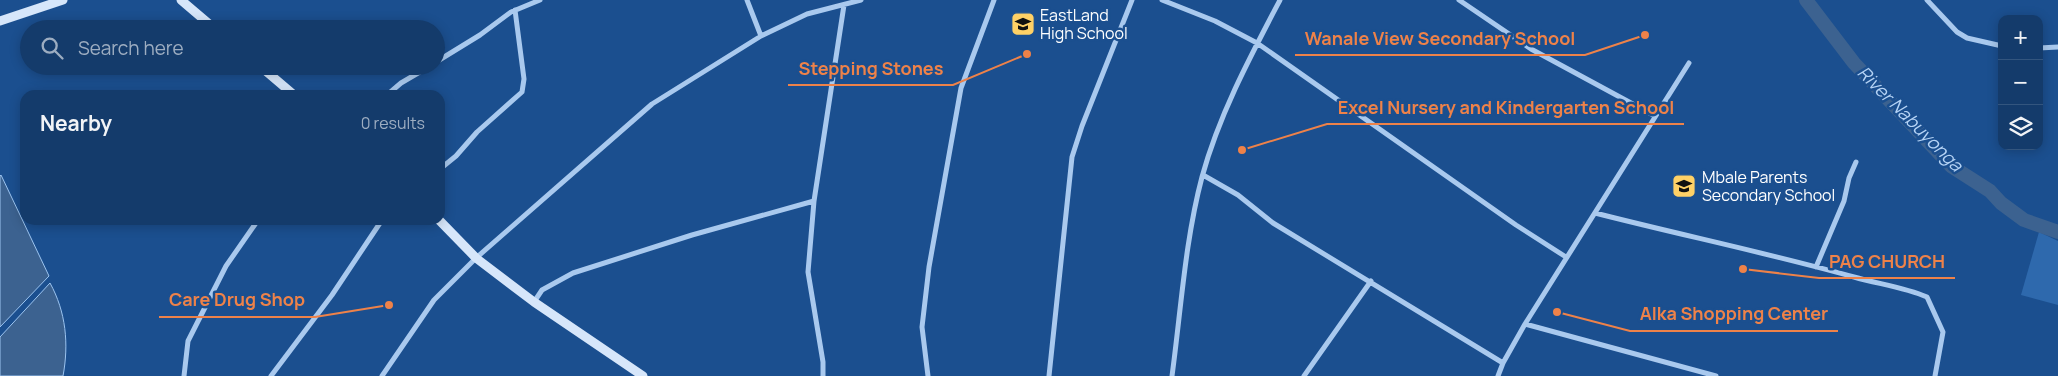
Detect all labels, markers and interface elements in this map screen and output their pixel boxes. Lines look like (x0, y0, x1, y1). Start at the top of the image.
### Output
place label: EastLand High School (1040, 4, 1128, 44)
school or university icon: EastLand High School (1010, 11, 1036, 37)
map controls (1998, 15, 2043, 150)
button: + (1998, 15, 2043, 60)
search box (20, 20, 445, 75)
callout: Wanale View Secondary School (1295, 22, 1585, 55)
text: Wanale View Secondary School (1305, 26, 1575, 50)
icon: search (38, 34, 66, 62)
text: Search here (78, 35, 184, 61)
callout: Stepping Stones (788, 52, 953, 85)
text: Stepping Stones (799, 56, 944, 80)
water label: River Nabuyonga (1853, 60, 1969, 177)
button: − (1998, 60, 2043, 105)
callout: Excel Nursery and Kindergarten School (1327, 91, 1684, 124)
text: Excel Nursery and Kindergarten School (1338, 95, 1674, 119)
button: layers (1998, 105, 2043, 150)
text: Nearby (40, 109, 112, 137)
text: 0 results (361, 112, 425, 134)
place label: Mbale Parents Secondary School (1702, 166, 1835, 206)
school or university icon: Mbale Parents Secondary School (1671, 173, 1697, 199)
callout: PAG CHURCH (1819, 245, 1955, 278)
text: PAG CHURCH (1829, 249, 1945, 273)
callout: Care Drug Shop (159, 284, 315, 317)
text: Care Drug Shop (169, 287, 305, 311)
callout: Alka Shopping Center (1630, 298, 1838, 331)
text: Alka Shopping Center (1640, 301, 1828, 325)

